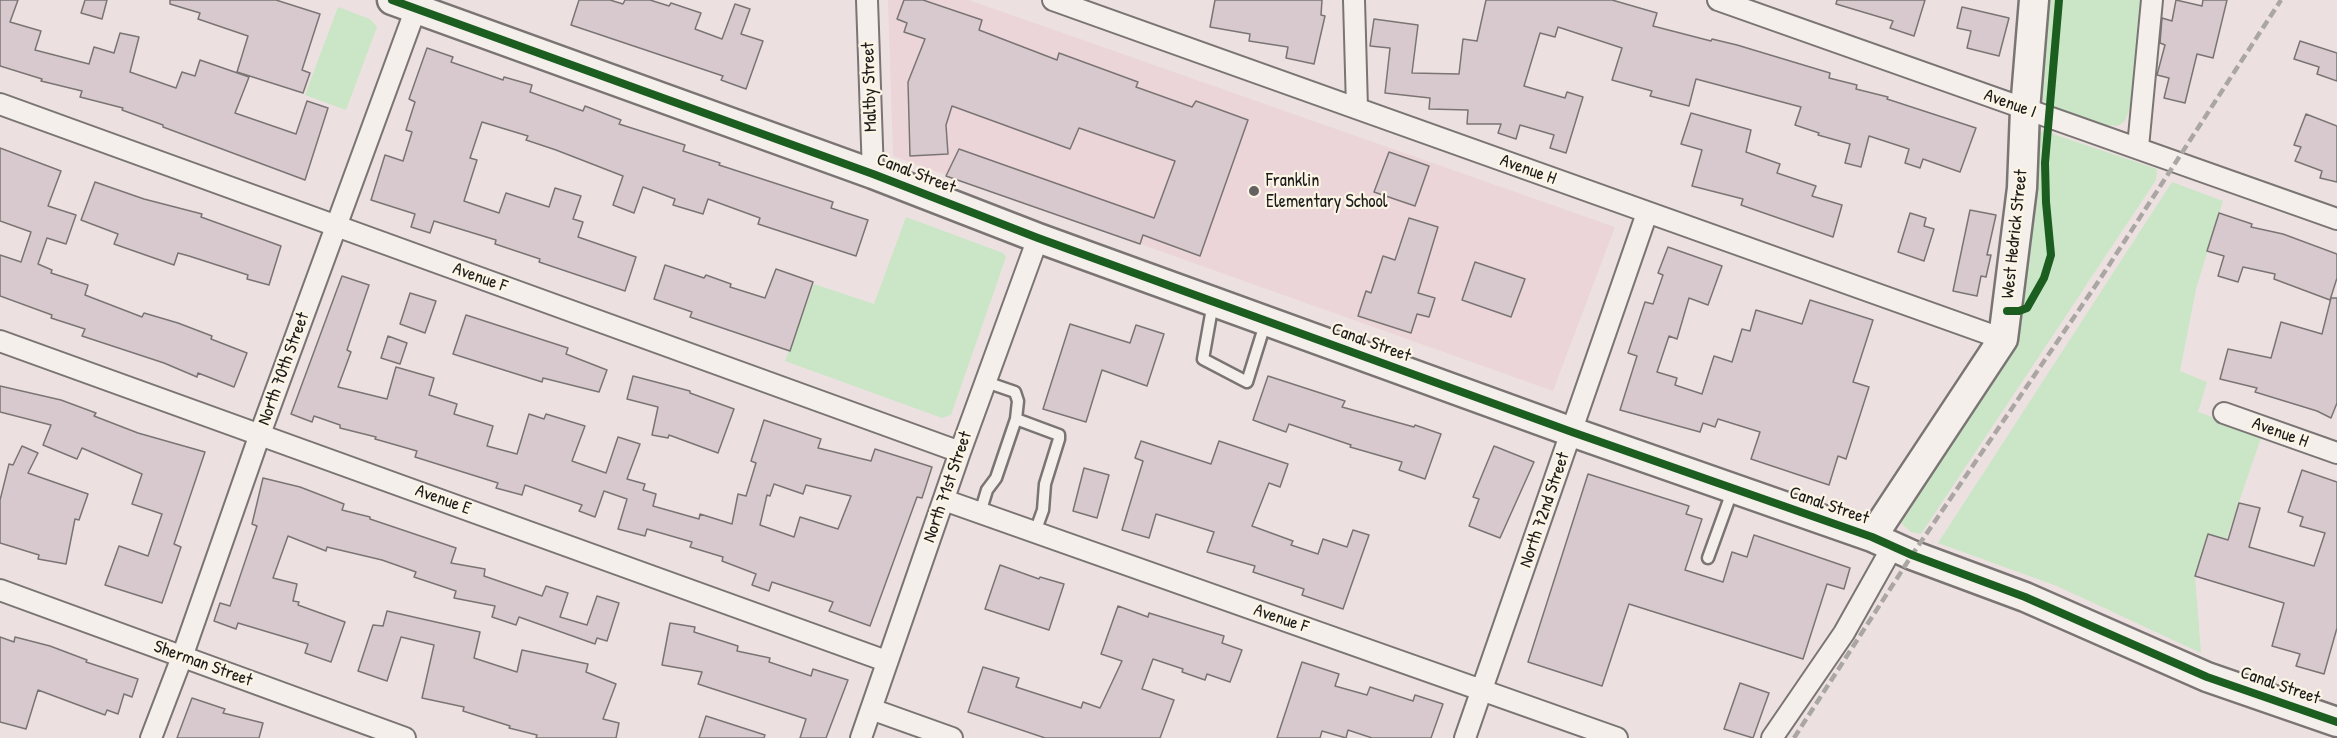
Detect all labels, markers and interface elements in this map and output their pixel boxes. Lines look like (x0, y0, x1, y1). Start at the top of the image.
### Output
street label: Maltby Street (858, 42, 882, 132)
street label: Avenue I (1981, 85, 2039, 123)
street label: Canal Street (873, 149, 959, 199)
street label: Avenue H (1497, 150, 1559, 190)
street label: West Hedrick Street (1997, 168, 2033, 300)
place label: Franklin Elementary School (1266, 170, 1387, 213)
marker: Franklin Elementary School (1247, 184, 1261, 198)
street label: Avenue F (450, 258, 510, 298)
street label: North 70th Street (254, 310, 314, 428)
street label: Canal Street (1328, 319, 1414, 367)
street label: Avenue H (2249, 413, 2311, 453)
street label: North 71st Street (919, 429, 977, 545)
street label: North 72nd Street (1515, 450, 1575, 570)
street label: Avenue E (412, 480, 474, 520)
street label: Canal Street (1786, 482, 1872, 530)
street label: Avenue F (1251, 600, 1311, 638)
street label: Sherman Street (151, 636, 255, 692)
street label: Canal Street (2237, 662, 2323, 710)

